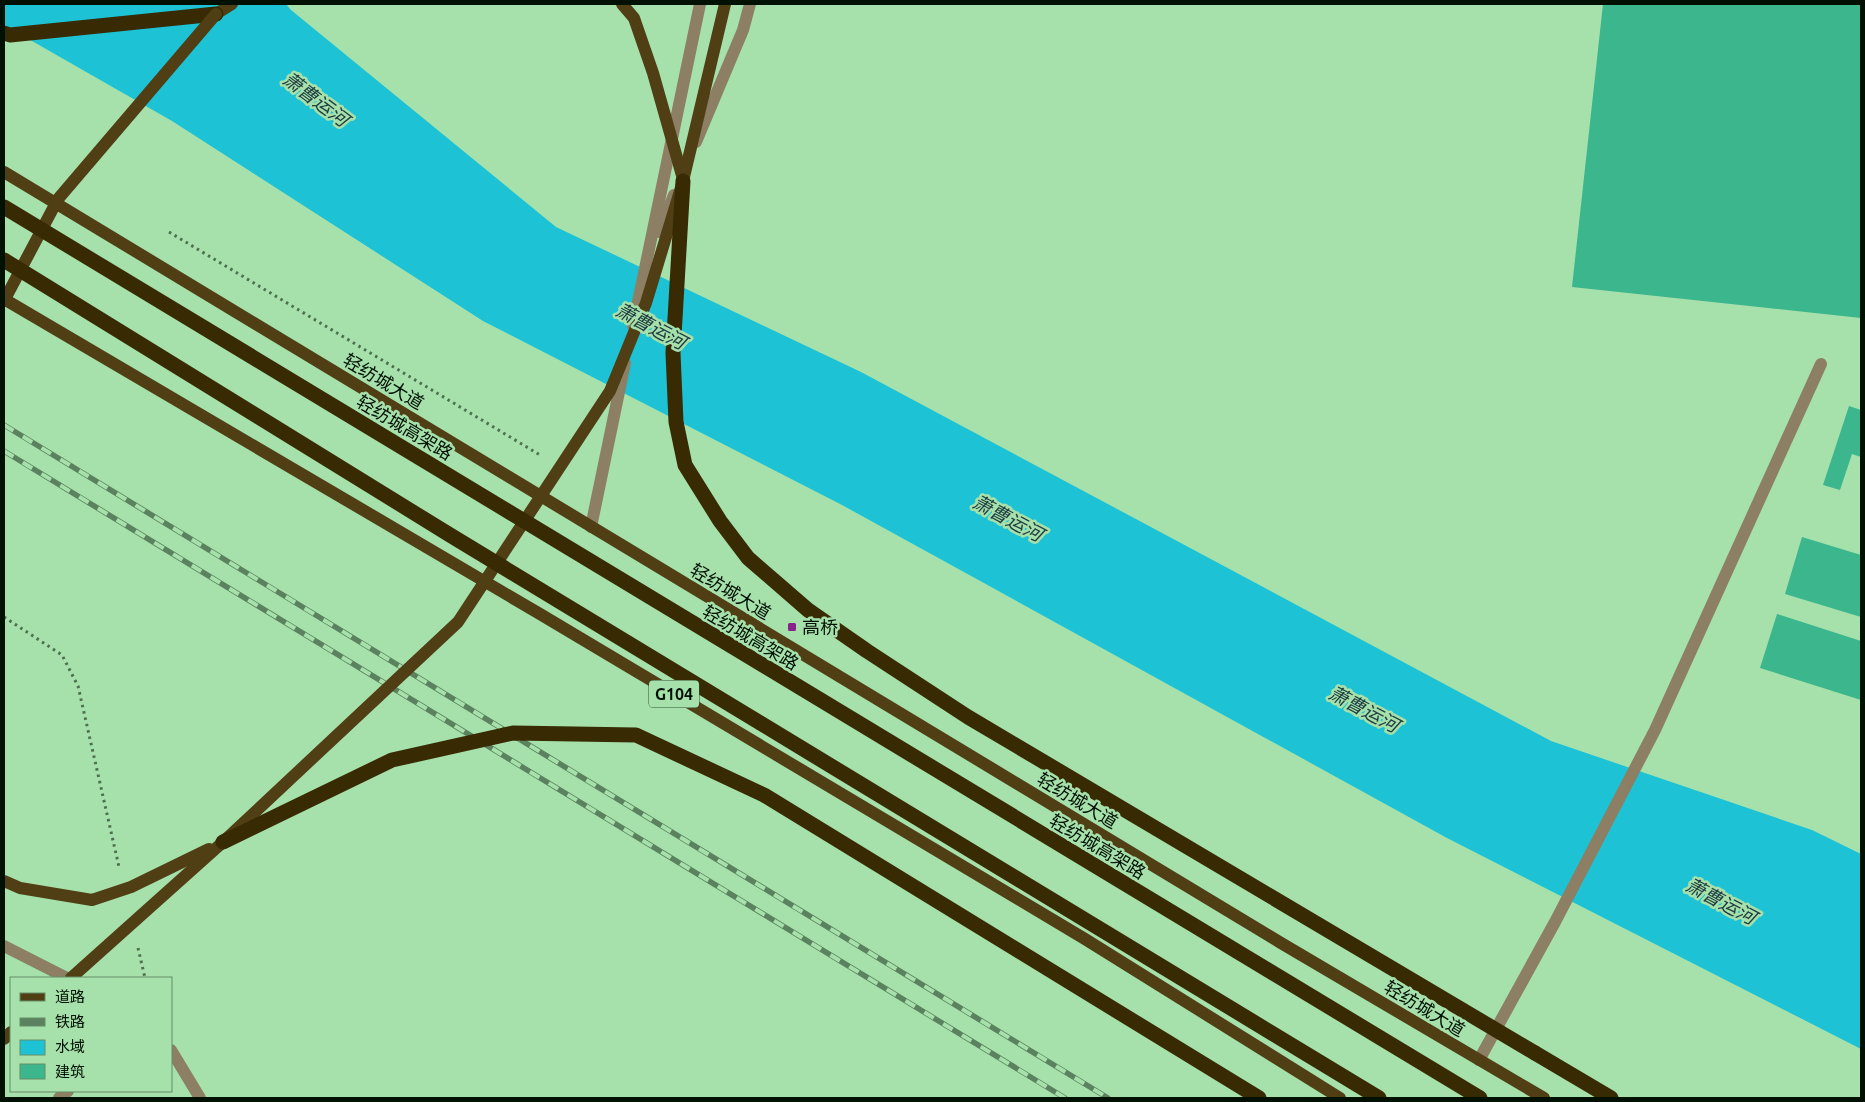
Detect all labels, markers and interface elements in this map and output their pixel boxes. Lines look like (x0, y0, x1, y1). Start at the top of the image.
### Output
water label: 萧曹运河 (279, 67, 356, 133)
water label: 萧曹运河 (612, 298, 693, 355)
street label: 轻纺城大道 (340, 349, 428, 413)
street label: 轻纺城高架路 (354, 391, 456, 463)
water label: 萧曹运河 (969, 490, 1050, 547)
street label: 轻纺城大道 (687, 559, 775, 623)
street label: 轻纺城高架路 (700, 601, 802, 673)
place label: 高桥 (802, 617, 838, 637)
marker: 高桥 (786, 621, 798, 633)
road number: G104 (649, 681, 699, 708)
water label: 萧曹运河 (1325, 681, 1406, 738)
street label: 轻纺城大道 (1034, 768, 1122, 832)
street label: 轻纺城高架路 (1047, 810, 1149, 882)
water label: 萧曹运河 (1682, 873, 1763, 930)
street label: 轻纺城大道 (1381, 976, 1469, 1040)
legend (10, 977, 172, 1092)
text: 道路 (55, 988, 85, 1005)
text: 铁路 (55, 1013, 85, 1030)
text: 水域 (55, 1038, 85, 1055)
text: 建筑 (55, 1063, 85, 1080)

